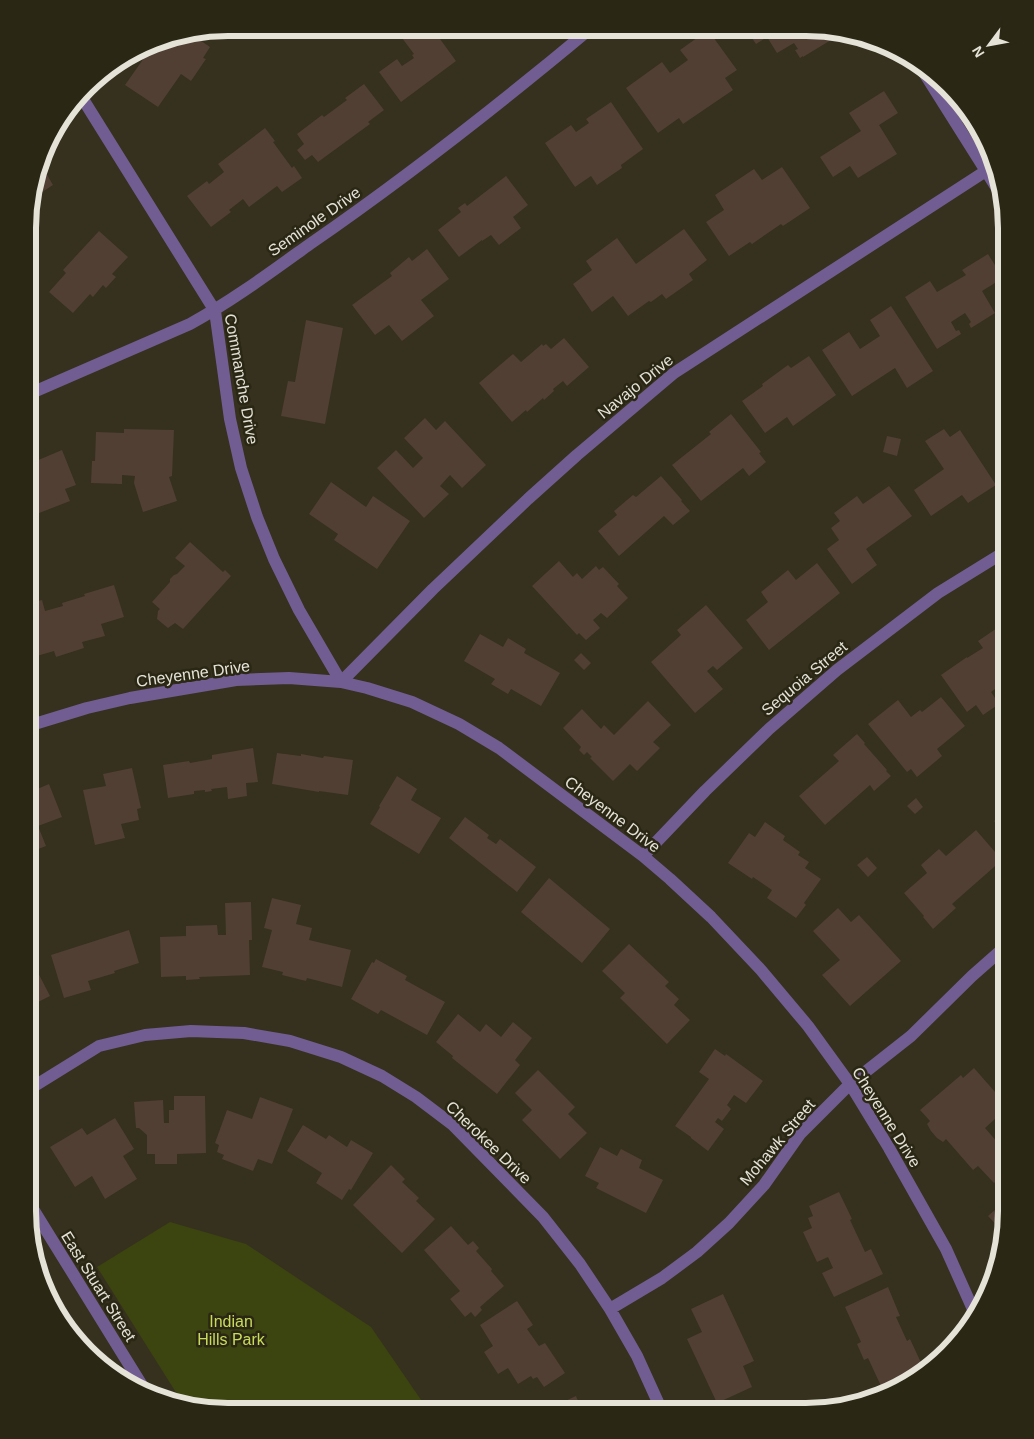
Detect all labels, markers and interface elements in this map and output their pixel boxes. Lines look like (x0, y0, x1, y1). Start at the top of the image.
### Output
north arrow (964, 20, 1014, 70)
text: N (969, 43, 987, 60)
street label: Seminole Drive (265, 183, 364, 259)
street label: Commanche Drive (222, 312, 261, 446)
street label: Navajo Drive (594, 351, 676, 422)
street label: Sequoia Street (758, 637, 851, 719)
street label: Cheyenne Drive (135, 657, 251, 690)
street label: Cheyenne Drive (562, 773, 664, 856)
street label: Cheyenne Drive (849, 1064, 924, 1170)
street label: Mohawk Street (737, 1096, 819, 1189)
street label: Cherokee Drive (443, 1098, 535, 1187)
street label: East Stuart Street (58, 1228, 140, 1345)
park label: Indian Hills Park (197, 1313, 266, 1348)

